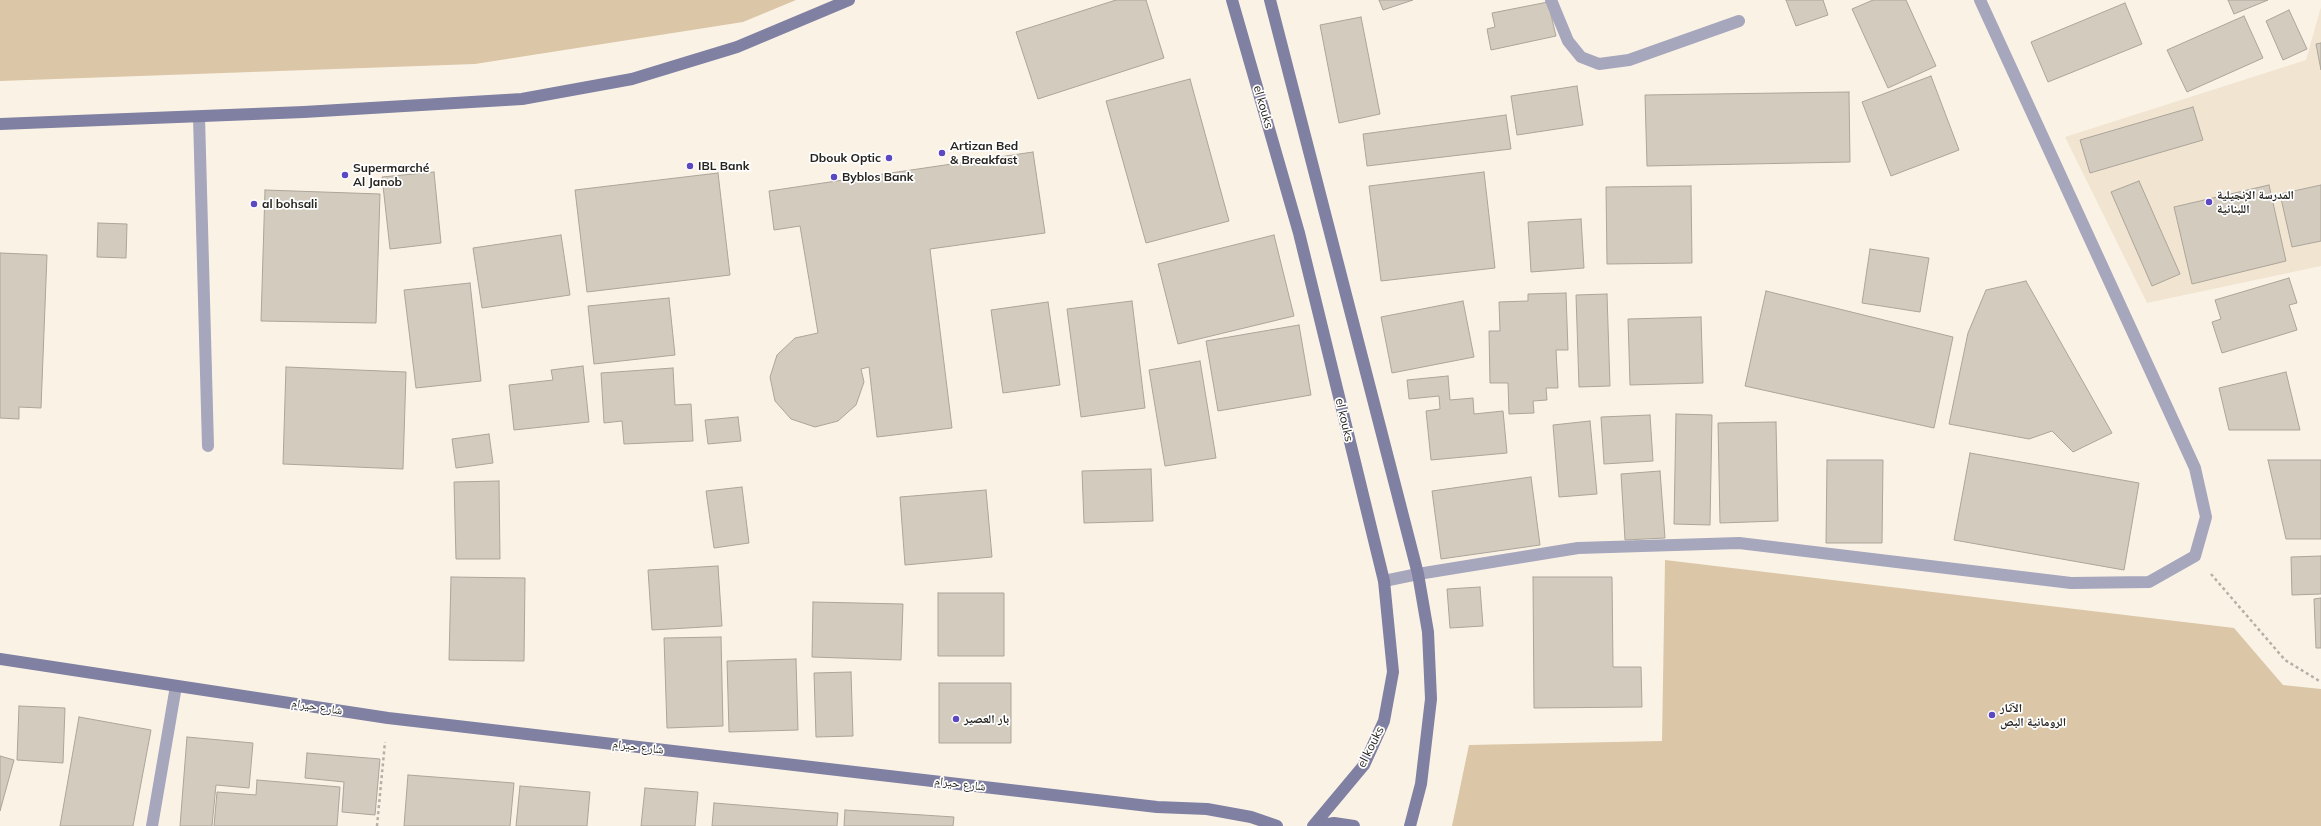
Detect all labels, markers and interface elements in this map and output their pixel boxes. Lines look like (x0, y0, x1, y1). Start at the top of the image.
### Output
street label: el kouks (1250, 84, 1276, 130)
place label: Artizan Bed & Breakfast (950, 139, 1018, 167)
marker: Artizan Bed & Breakfast (937, 148, 947, 158)
place label: Dbouk Optic (810, 151, 881, 165)
marker: Dbouk Optic (884, 153, 894, 163)
place label: IBL Bank (698, 159, 749, 173)
place label: Supermarché Al Janob (353, 161, 429, 189)
marker: IBL Bank (685, 161, 695, 171)
marker: Supermarché Al Janob (340, 170, 350, 180)
place label: Byblos Bank (842, 170, 913, 184)
marker: Byblos Bank (829, 172, 839, 182)
place label: المدرسة الإنجيلية اللبنانية (2217, 188, 2294, 216)
place label: al bohsali (262, 197, 317, 211)
marker: المدرسة الإنجيلية اللبنانية (2204, 197, 2214, 207)
marker: al bohsali (249, 199, 259, 209)
street label: el kouks (1332, 397, 1356, 443)
street label: شارع حيرام (290, 696, 344, 718)
place label: الآثار الرومانية البص (2000, 701, 2066, 729)
marker: الآثار الرومانية البص (1987, 710, 1997, 720)
place label: بار العصير (964, 712, 1009, 726)
marker: بار العصير (951, 714, 961, 724)
street label: el kouks (1355, 724, 1387, 770)
street label: شارع حيرام (612, 737, 664, 757)
street label: شارع حيرام (934, 774, 986, 794)

